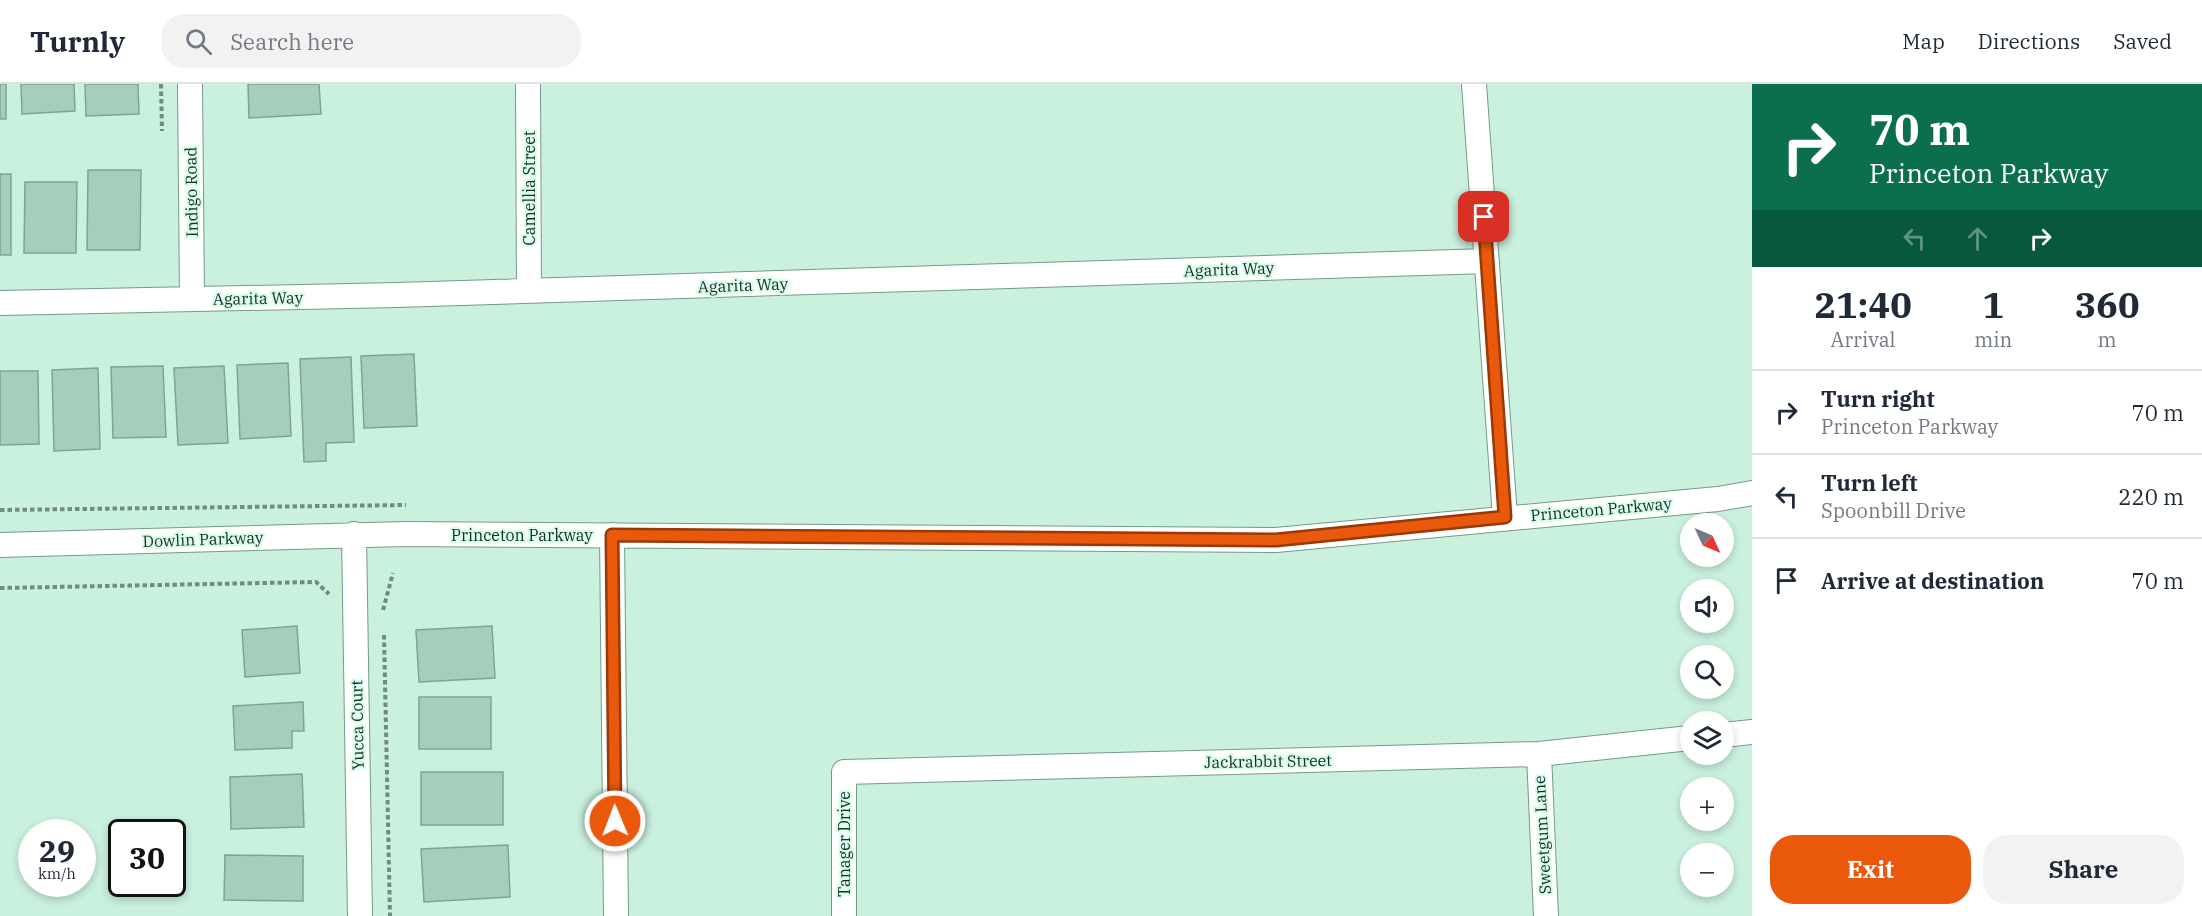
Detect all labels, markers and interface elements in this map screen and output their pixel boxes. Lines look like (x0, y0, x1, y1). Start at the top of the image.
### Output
search box (161, 14, 581, 68)
text: Turnly (30, 23, 125, 60)
icon: search (182, 25, 215, 58)
text: Search here (230, 27, 354, 56)
text: Map (1902, 27, 1945, 55)
text: Directions (1978, 27, 2080, 55)
text: Saved (2113, 27, 2172, 55)
text: 70 m (1869, 102, 1970, 157)
icon: right (1770, 108, 1848, 186)
street label: Camellia Street (519, 130, 539, 245)
street label: Indigo Road (180, 147, 202, 237)
text: Princeton Parkway (1869, 155, 2108, 190)
pin (1458, 191, 1509, 242)
icon: arrive (1467, 200, 1500, 233)
icon: left (1898, 222, 1931, 255)
icon: ahead (1961, 222, 1994, 255)
icon: right (2024, 222, 2057, 255)
street label: Agarita Way (1184, 257, 1275, 281)
street label: Agarita Way (698, 273, 789, 297)
text: 21:40 (1814, 281, 1912, 328)
text: 1 (1982, 281, 2004, 328)
text: 360 (2075, 281, 2140, 328)
street label: Agarita Way (213, 287, 304, 309)
text: Arrival (1831, 326, 1896, 353)
text: min (1974, 326, 2012, 353)
text: m (2098, 326, 2117, 353)
text: Turn right (1821, 384, 1935, 413)
icon: right (1770, 396, 1803, 429)
text: 70 m (2132, 398, 2184, 427)
text: Princeton Parkway (1821, 413, 1998, 440)
text: Turn left (1821, 468, 1917, 497)
icon: left (1770, 480, 1803, 513)
text: 220 m (2118, 482, 2184, 511)
street label: Princeton Parkway (1529, 493, 1673, 525)
text: Spoonbill Drive (1821, 497, 1966, 524)
north arrow (1680, 513, 1734, 567)
map controls (1680, 513, 1734, 897)
street label: Princeton Parkway (451, 525, 593, 545)
street label: Dowlin Parkway (142, 527, 264, 551)
icon: arrive (1770, 564, 1803, 597)
text: Arrive at destination (1821, 566, 2044, 595)
text: 70 m (2132, 566, 2184, 595)
button: sound (1680, 579, 1734, 633)
button: search (1680, 645, 1734, 699)
street label: Yucca Court (346, 679, 368, 770)
button: layers (1680, 711, 1734, 765)
street label: Jackrabbit Street (1204, 750, 1332, 772)
street label: Sweetgum Lane (1529, 775, 1555, 895)
button: + (1680, 777, 1734, 831)
position arrow (583, 789, 647, 853)
street label: Tanager Drive (834, 791, 854, 897)
speed limit sign: 30 (108, 819, 186, 897)
text: 29 (39, 831, 75, 870)
button: Exit (1770, 835, 1971, 904)
button: Share (1983, 835, 2184, 904)
button: − (1680, 843, 1734, 897)
text: km/h (38, 864, 76, 883)

